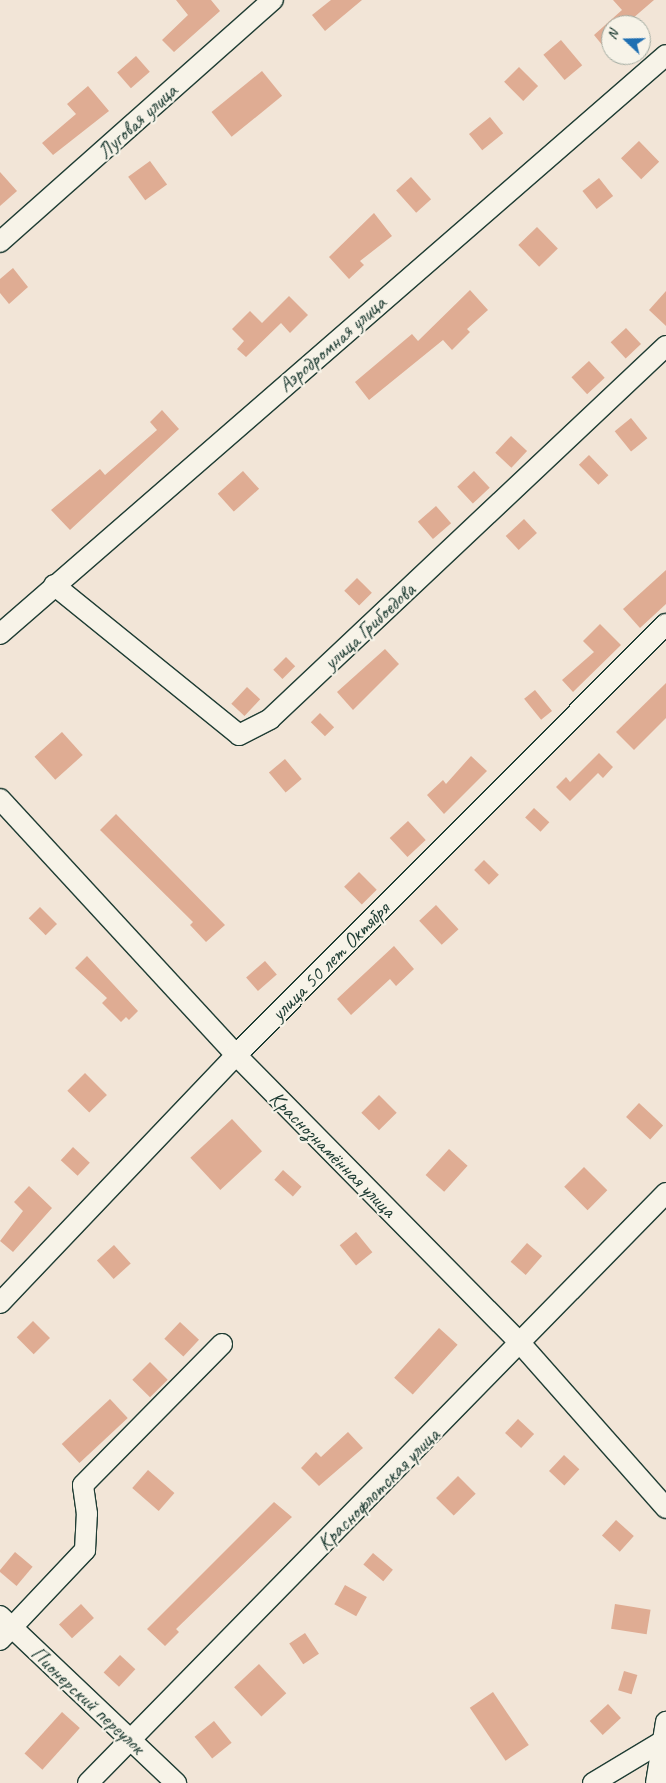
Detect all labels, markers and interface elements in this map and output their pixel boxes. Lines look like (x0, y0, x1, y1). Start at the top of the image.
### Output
north arrow (601, 15, 651, 65)
text: N (603, 28, 622, 42)
street label: Луговая улица (91, 78, 183, 164)
street label: Аэродромная улица (273, 290, 391, 398)
street label: улица Грибоедова (318, 577, 420, 675)
street label: улица 50 лет Октября (264, 895, 396, 1027)
street label: Краснознамённая улица (264, 1085, 402, 1223)
street label: Краснофлотская улица (311, 1422, 445, 1556)
street label: Пионерский переулок (26, 1641, 150, 1759)

